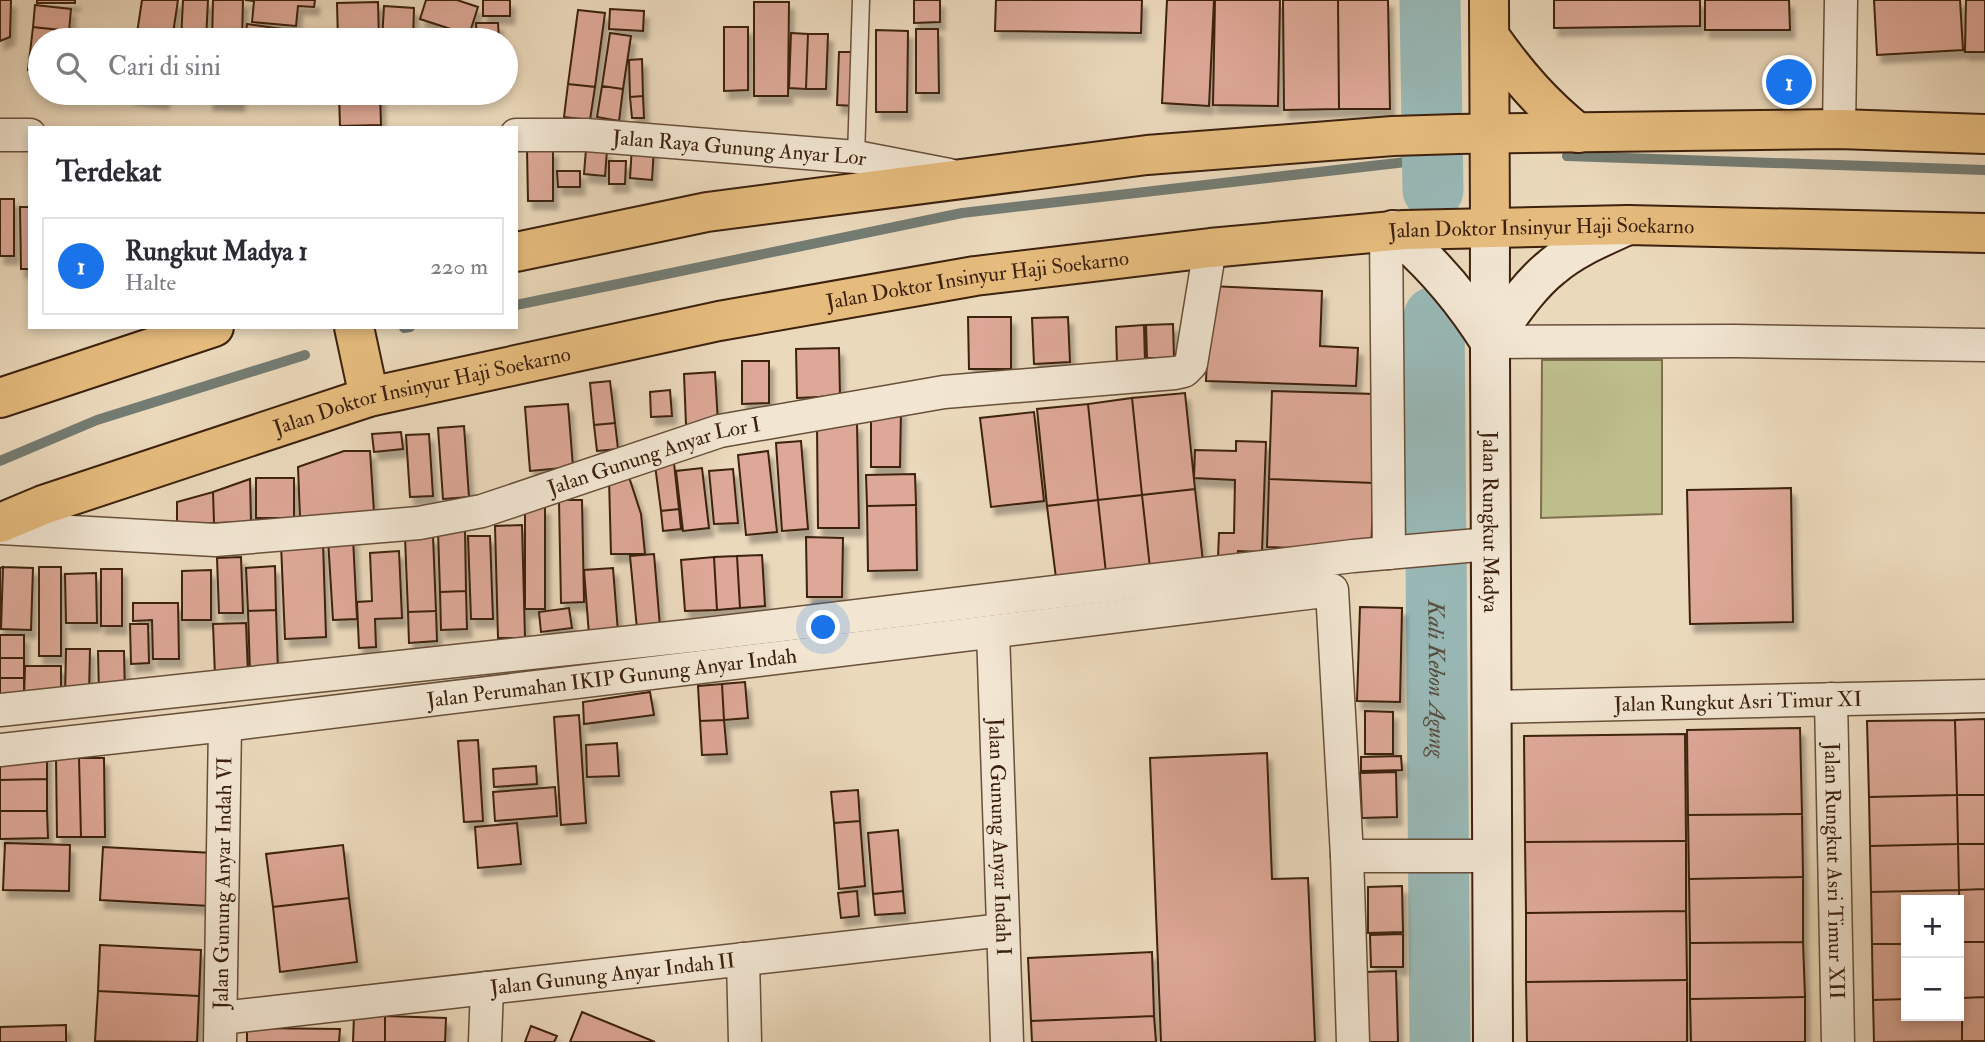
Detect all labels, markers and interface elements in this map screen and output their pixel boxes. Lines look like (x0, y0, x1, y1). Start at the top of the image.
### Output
search box (28, 28, 518, 105)
icon: search (52, 48, 90, 86)
text: Cari di sini (108, 51, 221, 83)
pin: 1 (1766, 56, 1812, 108)
street label: Jalan Raya Gunung Anyar Lor (610, 124, 869, 172)
text: Terdekat (56, 153, 161, 190)
street label: Jalan Doktor Insinyur Haji Soekarno (1386, 212, 1694, 245)
text: Rungkut Madya 1 (125, 236, 308, 268)
street label: Jalan Doktor Insinyur Haji Soekarno (823, 244, 1130, 316)
text: 1 (77, 252, 85, 281)
text: 220 m (430, 252, 488, 281)
text: Halte (125, 268, 176, 297)
street label: Jalan Doktor Insinyur Haji Soekarno (269, 340, 573, 442)
street label: Jalan Gunung Anyar Lor I (543, 411, 762, 502)
street label: Jalan Rungkut Madya (1477, 430, 1504, 613)
water label: Kali Kebon Agung (1422, 599, 1452, 759)
your location (806, 610, 840, 644)
street label: Jalan Perumahan IKIP Gunung Anyar Indah (424, 642, 798, 714)
street label: Jalan Rungkut Asri Timur XI (1613, 685, 1862, 718)
street label: Jalan Gunung Anyar Indah I (982, 717, 1018, 956)
street label: Jalan Rungkut Asri Timur XII (1818, 741, 1851, 1000)
street label: Jalan Gunung Anyar Indah VI (207, 757, 238, 1011)
map controls (1901, 895, 1964, 1021)
button: + (1901, 895, 1964, 958)
street label: Jalan Gunung Anyar Indah II (488, 947, 736, 1001)
button: − (1901, 958, 1964, 1021)

